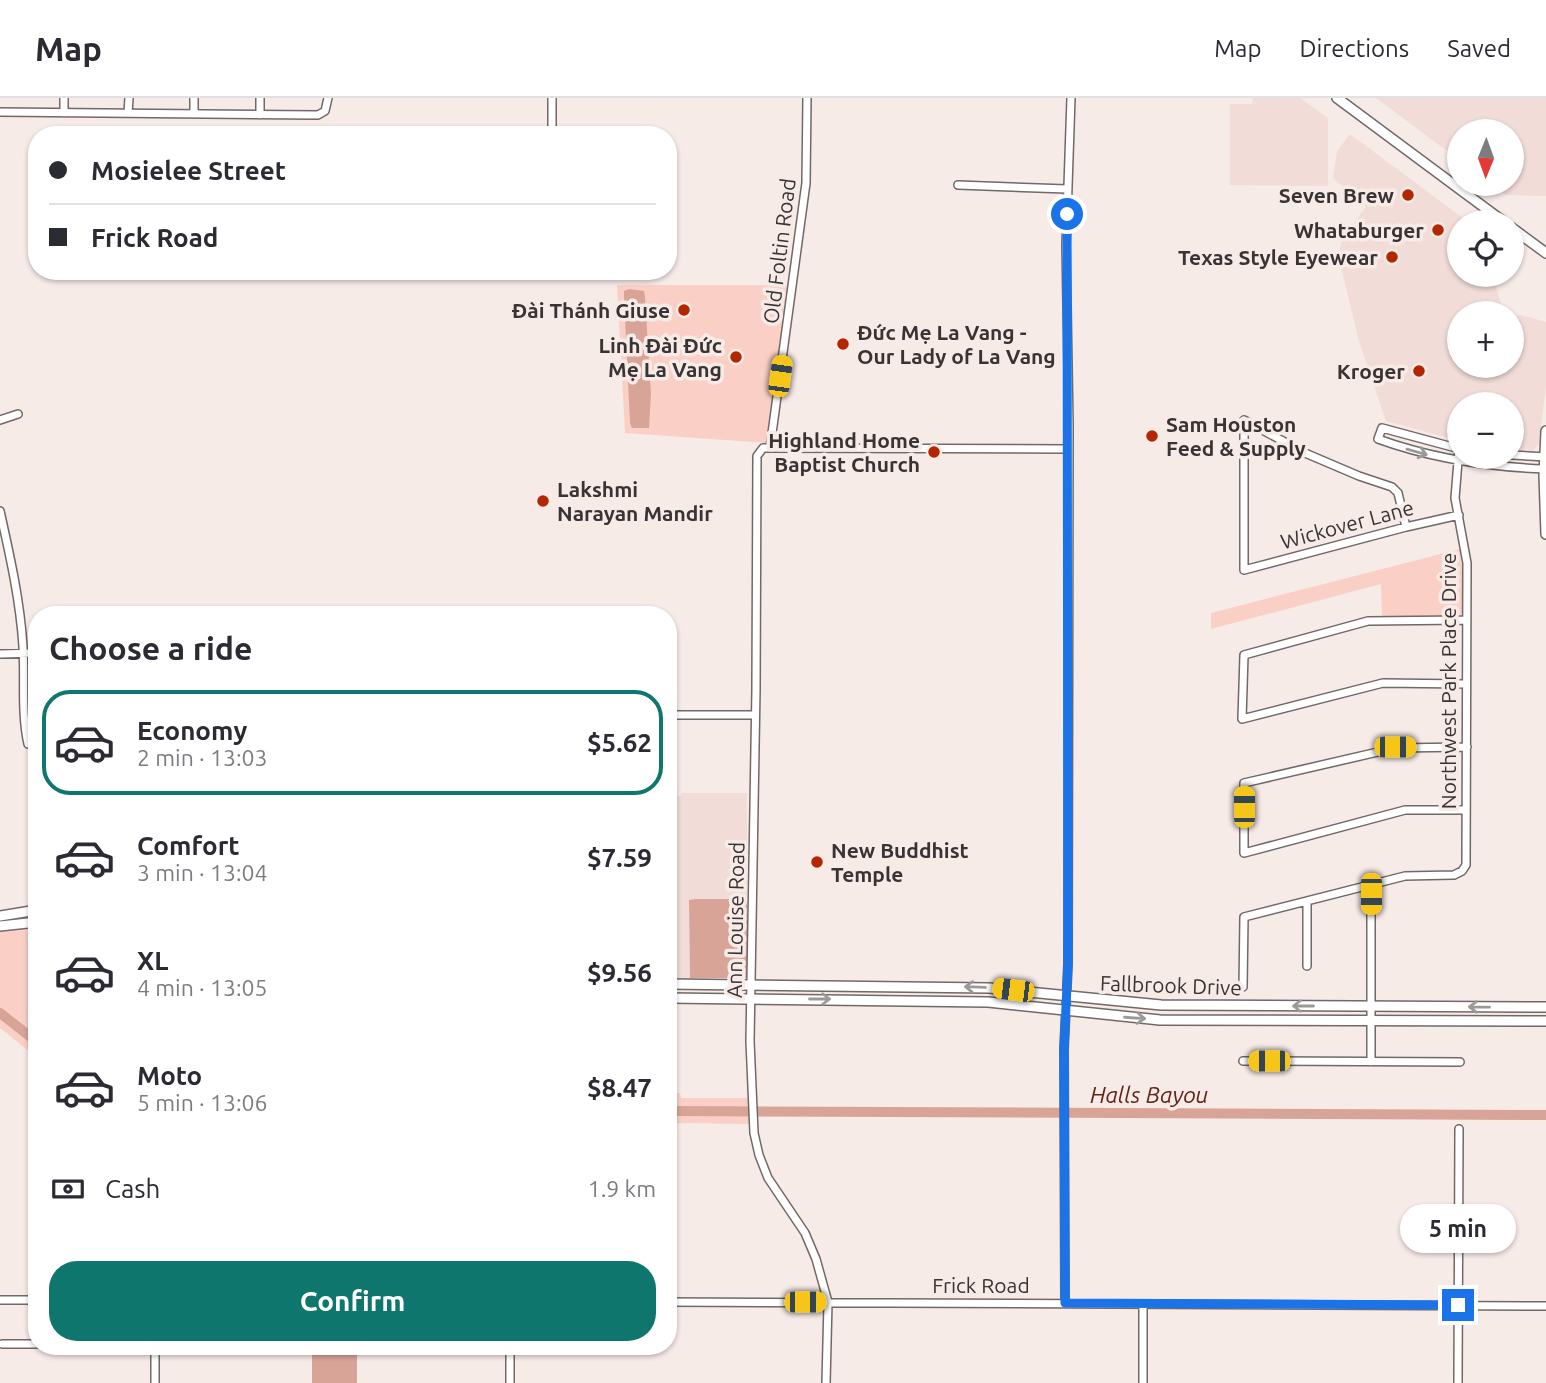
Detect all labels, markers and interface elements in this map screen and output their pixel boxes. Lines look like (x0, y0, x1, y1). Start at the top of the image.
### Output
text: Map (35, 30, 102, 67)
text: Map (1214, 35, 1261, 62)
text: Directions (1299, 35, 1409, 62)
text: Saved (1447, 35, 1511, 62)
north arrow (1447, 119, 1524, 196)
map controls (1447, 119, 1524, 469)
text: Mosielee Street (91, 156, 286, 185)
street label: Old Foltin Road (758, 177, 800, 325)
place label: Seven Brew (1279, 183, 1395, 207)
marker: Seven Brew (1400, 187, 1416, 203)
route start (1051, 198, 1083, 230)
button: locate (1447, 210, 1524, 287)
place label: Whataburger (1294, 218, 1424, 242)
marker: Whataburger (1430, 222, 1446, 238)
text: Frick Road (91, 223, 218, 252)
place label: Texas Style Eyewear (1178, 245, 1378, 269)
marker: Texas Style Eyewear (1384, 249, 1400, 265)
place label: Đài Thánh Giuse (512, 298, 670, 322)
button: + (1447, 301, 1524, 378)
marker: Đài Thánh Giuse (676, 302, 692, 318)
place label: Đức Mẹ La Vang - Our Lady of La Vang (857, 320, 1056, 368)
place label: Linh Đài Đức Mẹ La Vang (598, 333, 722, 381)
marker: Đức Mẹ La Vang - Our Lady of La Vang (835, 336, 851, 352)
marker: Linh Đài Đức Mẹ La Vang (728, 349, 744, 365)
car (767, 354, 794, 398)
place label: Kroger (1337, 359, 1405, 383)
marker: Kroger (1411, 363, 1427, 379)
button: − (1447, 392, 1524, 469)
place label: Sam Houston Feed & Supply (1166, 412, 1306, 460)
place label: Highland Home Baptist Church (768, 428, 920, 476)
marker: Sam Houston Feed & Supply (1144, 428, 1160, 444)
marker: Highland Home Baptist Church (926, 444, 942, 460)
one-way arrow (1406, 446, 1428, 459)
place label: Lakshmi Narayan Mandir (557, 477, 713, 525)
marker: Lakshmi Narayan Mandir (535, 493, 551, 509)
street label: Wickover Lane (1278, 495, 1416, 553)
street label: Northwest Park Place Drive (1436, 553, 1460, 809)
text: Choose a ride (49, 630, 252, 666)
icon: car (53, 711, 116, 774)
text: Economy (137, 716, 247, 745)
text: $5.62 (587, 728, 652, 757)
car (1375, 737, 1417, 758)
text: 2 min · 13:03 (137, 745, 268, 770)
car (1234, 786, 1255, 828)
icon: car (53, 826, 116, 889)
text: Comfort (137, 831, 240, 860)
place label: New Buddhist Temple (831, 838, 969, 886)
street label: Ann Louise Road (722, 842, 748, 998)
text: $7.59 (587, 843, 652, 872)
marker: New Buddhist Temple (809, 854, 825, 870)
text: 3 min · 13:04 (137, 860, 268, 885)
car (1361, 873, 1382, 915)
icon: car (53, 941, 116, 1004)
text: XL (137, 946, 168, 975)
text: $9.56 (587, 958, 652, 987)
street label: Fallbrook Drive (1100, 971, 1242, 999)
text: 4 min · 13:05 (137, 975, 268, 1000)
car (991, 977, 1036, 1003)
one-way arrow (964, 981, 987, 994)
one-way arrow (808, 992, 831, 1006)
one-way arrow (1292, 999, 1315, 1013)
one-way arrow (1468, 1000, 1491, 1014)
one-way arrow (1123, 1012, 1146, 1025)
car (1249, 1051, 1291, 1072)
icon: car (53, 1056, 116, 1119)
text: Moto (137, 1061, 202, 1090)
text: $8.47 (587, 1073, 652, 1102)
water label: Halls Bayou (1090, 1082, 1208, 1107)
text: 5 min · 13:06 (137, 1090, 268, 1115)
icon: cash (49, 1170, 87, 1208)
text: Cash (105, 1174, 160, 1203)
text: 1.9 km (588, 1176, 656, 1201)
callout: 5 min (1400, 1204, 1516, 1252)
text: 5 min (1429, 1216, 1487, 1241)
button: Confirm (49, 1261, 656, 1341)
street label: Frick Road (932, 1273, 1030, 1297)
route end (1442, 1289, 1474, 1321)
car (785, 1292, 827, 1313)

